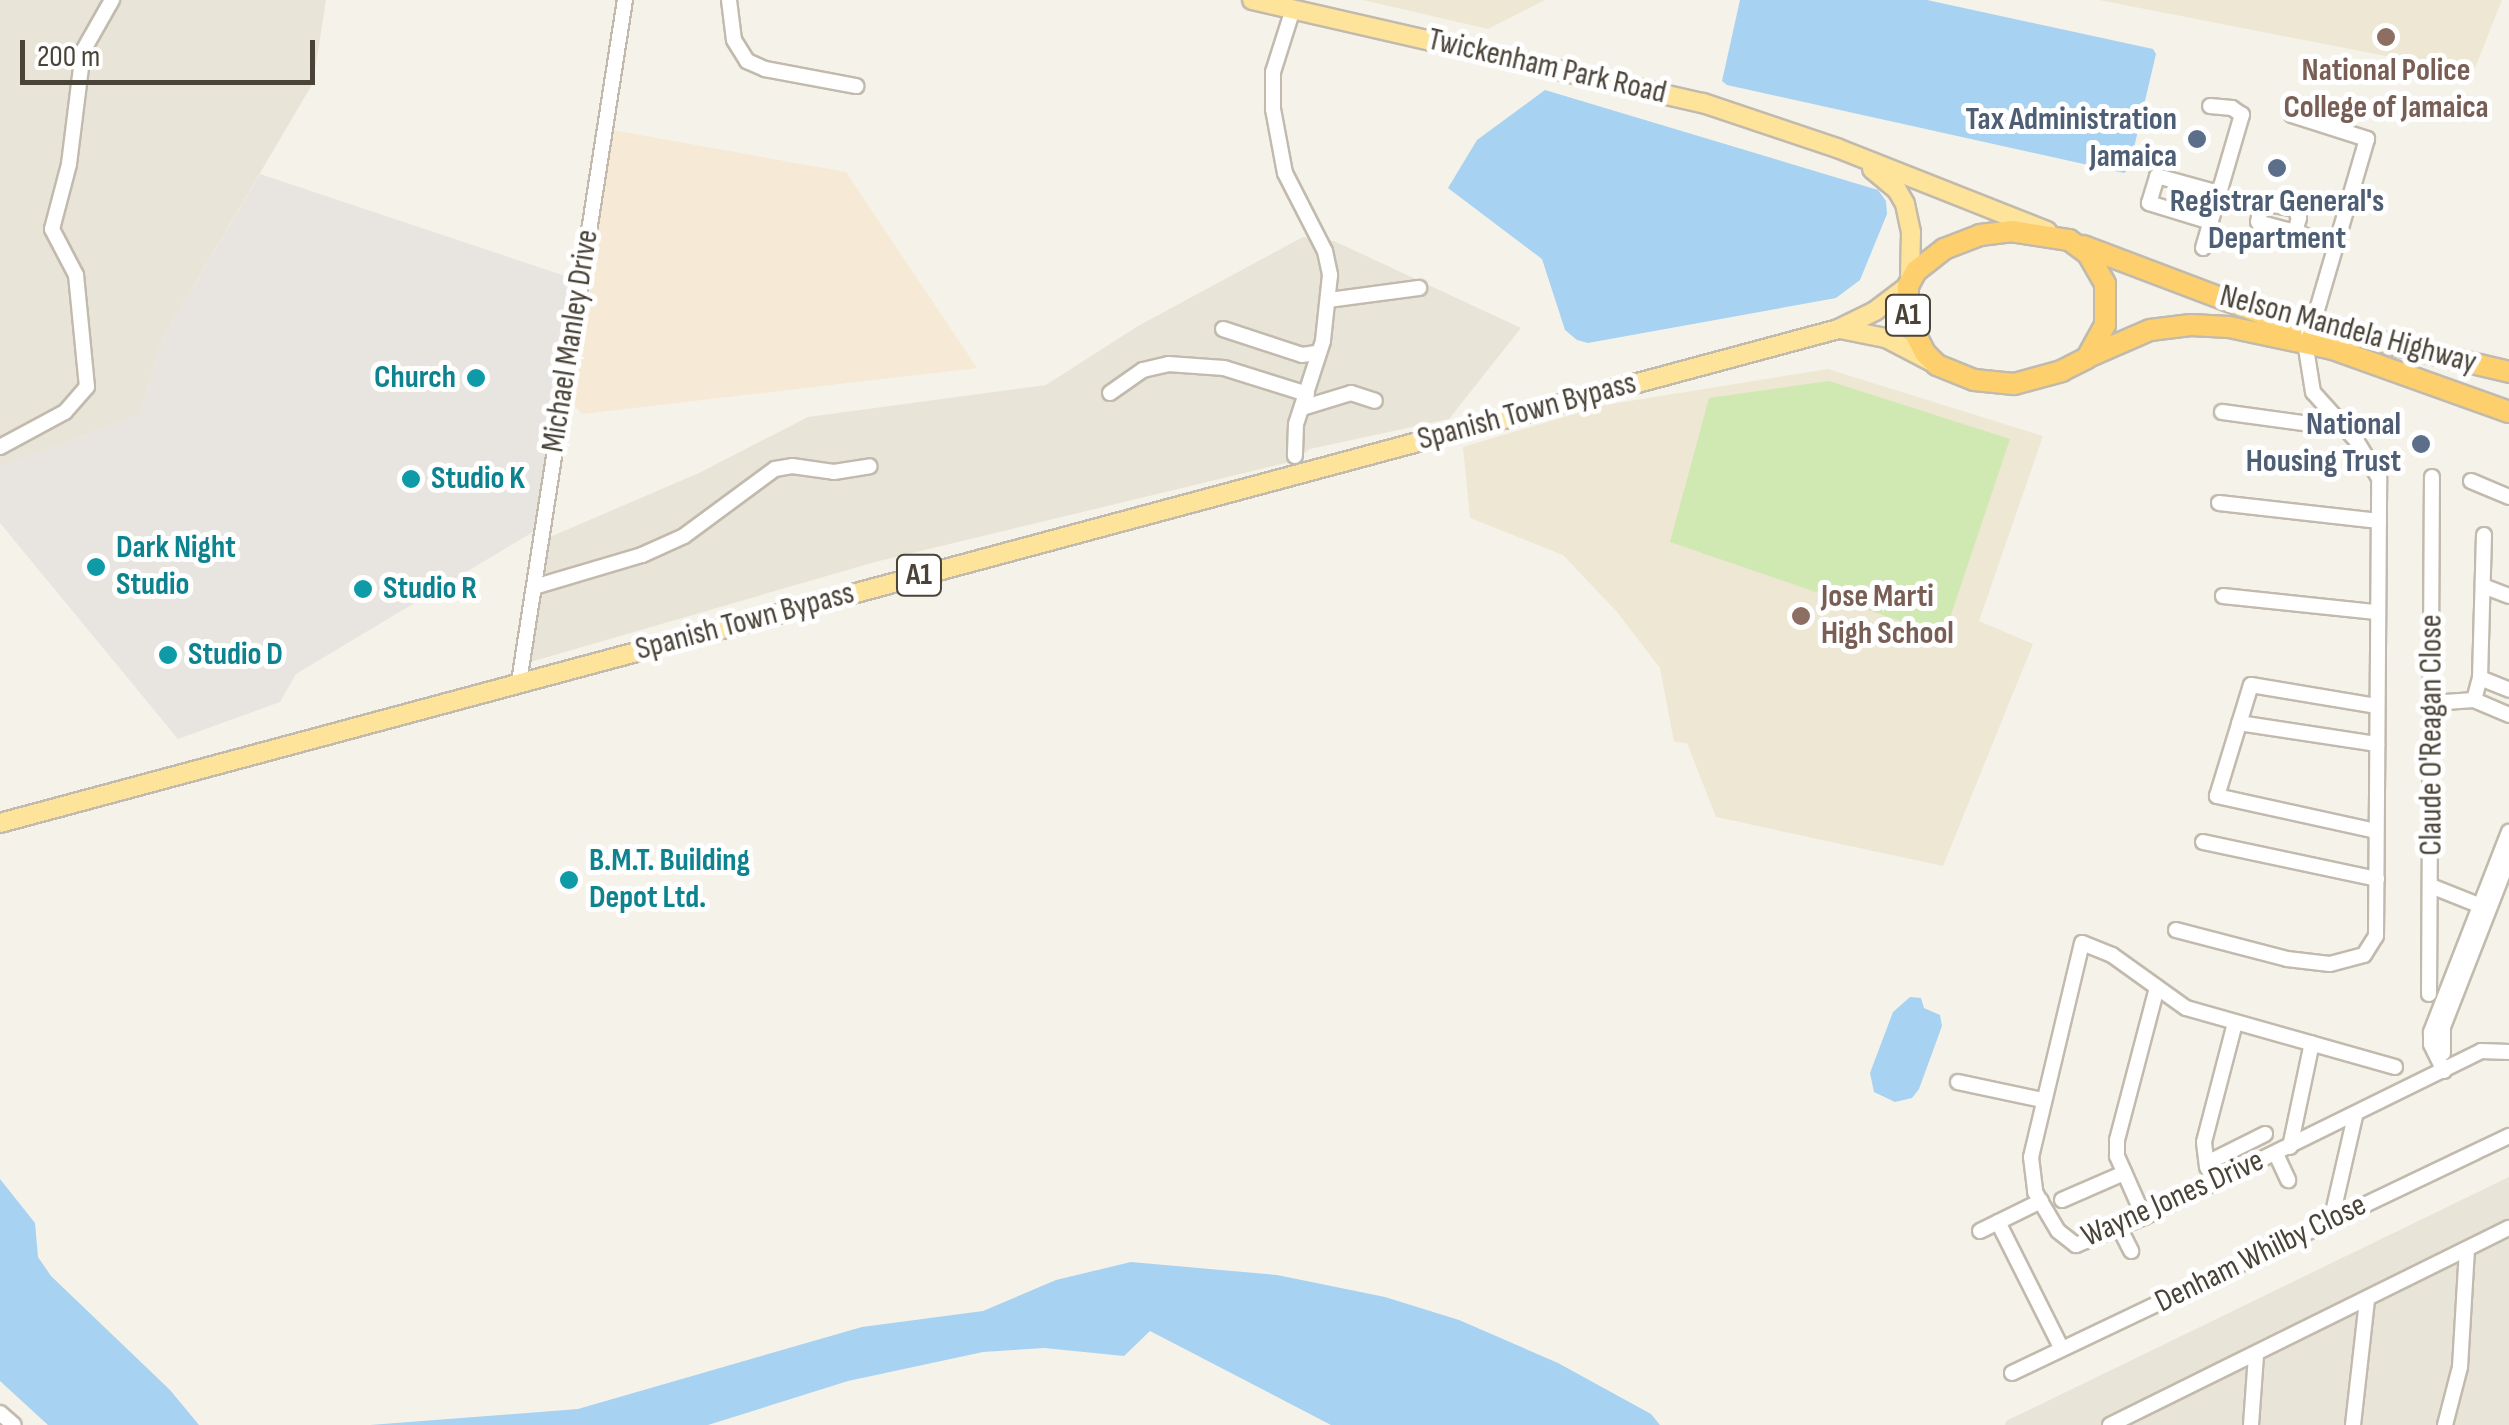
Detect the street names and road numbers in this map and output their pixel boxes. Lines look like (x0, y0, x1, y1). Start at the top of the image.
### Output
street label: Twickenham Park Road (1424, 21, 1670, 113)
street label: Michael Manley Drive (534, 227, 608, 455)
street label: Nelson Mandela Highway (2216, 277, 2480, 383)
road number: A1 (1883, 290, 1933, 340)
street label: Spanish Town Bypass (1414, 364, 1640, 460)
road number: A1 (894, 550, 944, 600)
street label: Spanish Town Bypass (632, 574, 858, 670)
street label: Claude O'Reagan Close (2413, 614, 2451, 856)
street label: Wayne Jones Drive (2076, 1142, 2270, 1256)
street label: Denham Whilby Close (2149, 1186, 2373, 1322)

